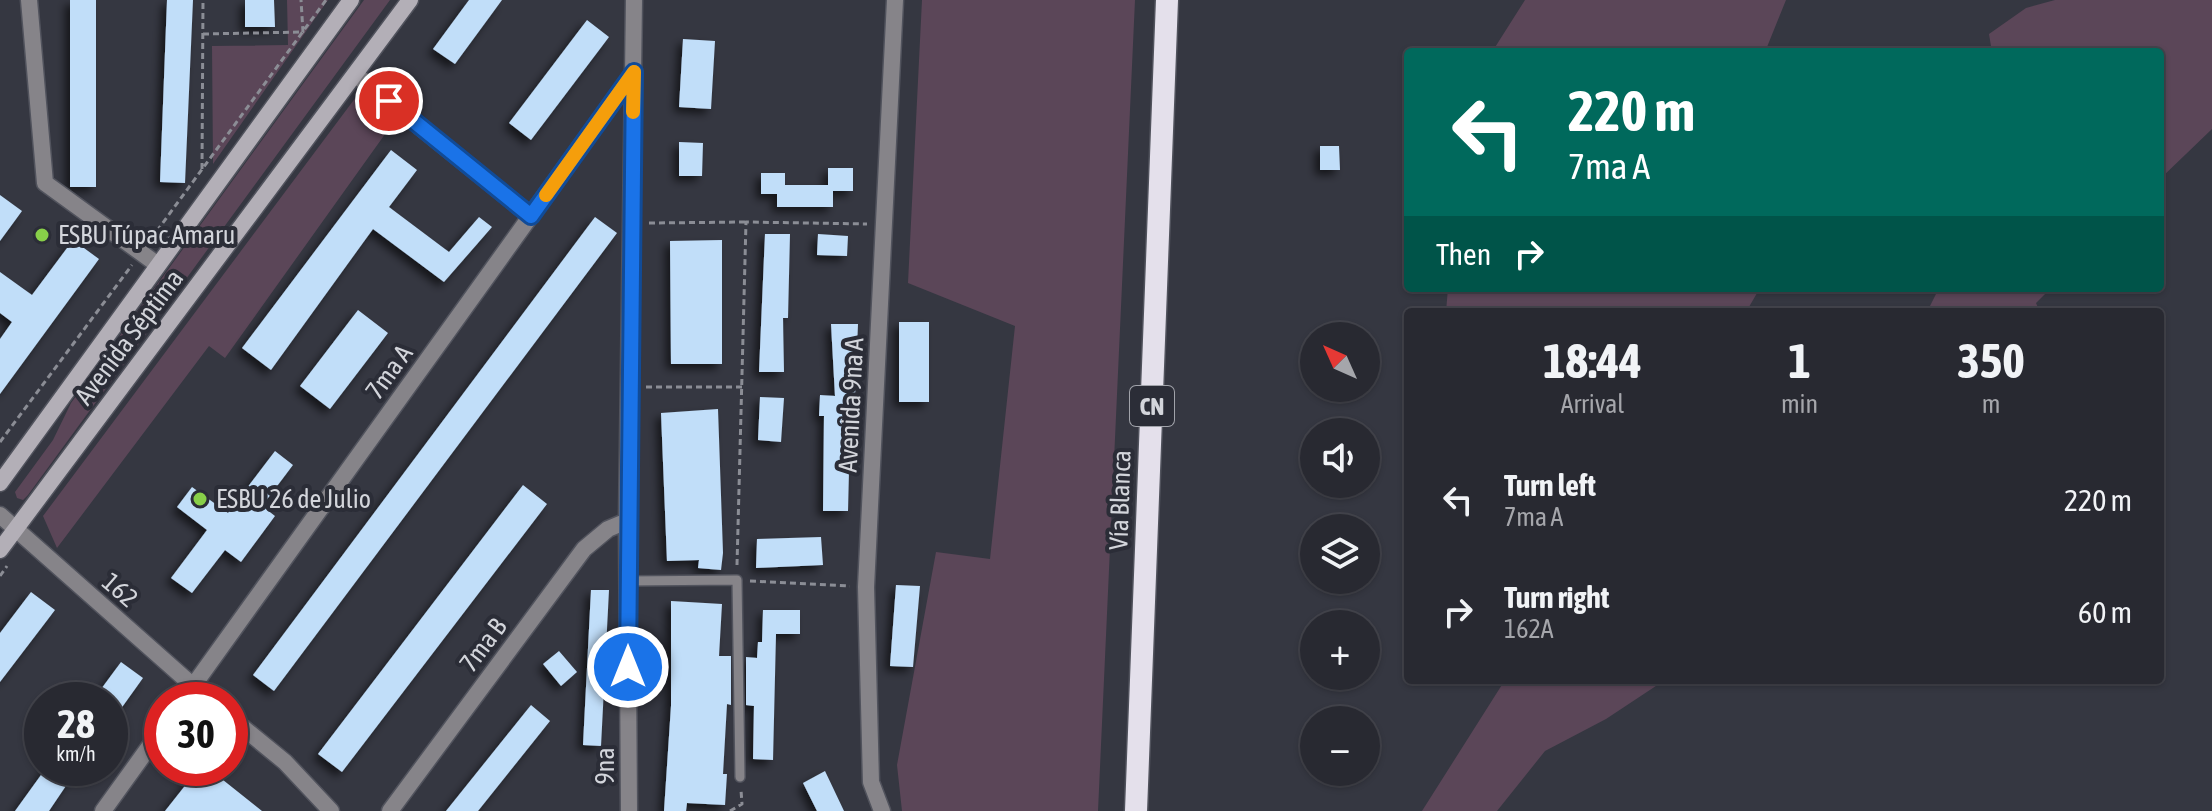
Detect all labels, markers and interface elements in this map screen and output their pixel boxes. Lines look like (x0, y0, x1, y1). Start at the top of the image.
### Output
pin (355, 67, 423, 135)
icon: arrive (367, 79, 411, 123)
text: 220 m (1568, 79, 1695, 143)
icon: left (1436, 80, 1540, 184)
text: 7ma A (1568, 145, 1650, 187)
place label: ESBU Túpac Amaru (58, 220, 235, 250)
marker: ESBU Túpac Amaru (33, 226, 51, 244)
icon: right (1507, 232, 1551, 276)
text: Then (1436, 237, 1491, 271)
street label: Avenida Séptima (69, 264, 189, 410)
north arrow (1300, 322, 1380, 402)
map controls (1300, 322, 1380, 786)
text: 18:44 (1543, 333, 1642, 388)
text: 1 (1788, 333, 1811, 388)
text: 350 (1957, 333, 2025, 388)
street label: Avenida 9na A (832, 337, 870, 473)
street label: 7ma A (359, 339, 419, 405)
road number: CN (1130, 386, 1174, 426)
text: Arrival (1561, 389, 1624, 419)
text: min (1781, 389, 1818, 419)
text: m (1982, 389, 2000, 419)
button: sound (1300, 418, 1380, 498)
street label: Vía Blanca (1103, 450, 1137, 550)
text: Turn left (1504, 468, 1596, 502)
icon: left (1436, 478, 1480, 522)
text: 220 m (2064, 483, 2132, 517)
place label: ESBU 26 de Julio (216, 484, 371, 514)
marker: ESBU 26 de Julio (191, 490, 209, 508)
text: 7ma A (1504, 502, 1563, 532)
button: layers (1300, 514, 1380, 594)
street label: 162 (96, 567, 144, 613)
text: Turn right (1504, 580, 1610, 614)
icon: right (1436, 590, 1480, 634)
text: 60 m (2078, 595, 2132, 629)
button: + (1300, 610, 1380, 690)
street label: 7ma B (453, 612, 513, 678)
text: 162A (1504, 614, 1553, 644)
position arrow (586, 625, 670, 709)
speed limit sign: 30 (144, 682, 248, 786)
text: 28 (57, 701, 95, 746)
button: − (1300, 706, 1380, 786)
text: km/h (56, 742, 96, 765)
street label: 9na (590, 748, 620, 784)

